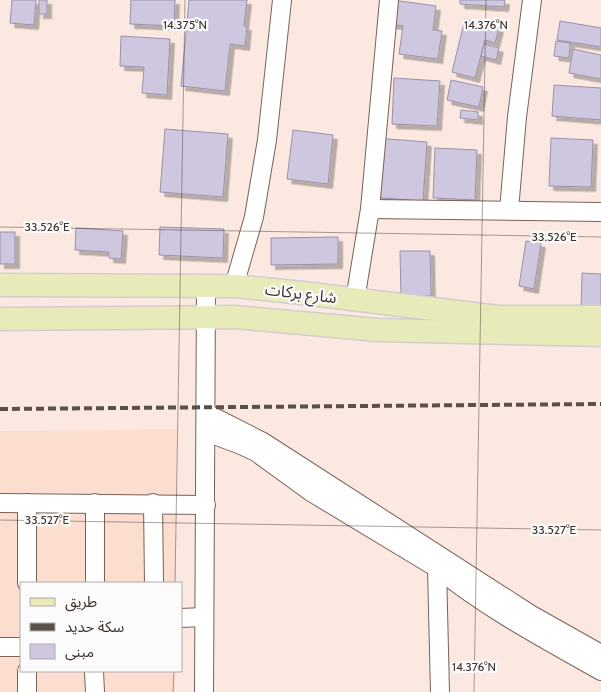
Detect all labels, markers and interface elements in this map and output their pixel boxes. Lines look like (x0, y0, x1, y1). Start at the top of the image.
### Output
text: 14.375°N (163, 17, 207, 32)
text: 14.376°N (464, 17, 508, 32)
text: 33.526°E (24, 219, 70, 234)
text: 33.526°E (531, 229, 577, 244)
street label: شارع بركات (264, 280, 338, 310)
text: 33.527°E (25, 512, 70, 527)
text: 33.527°E (532, 522, 577, 537)
legend (20, 582, 182, 672)
text: طريق (65, 593, 97, 612)
text: سكة حديد (65, 618, 125, 636)
text: مبنى (65, 643, 94, 661)
text: 14.376°N (452, 659, 496, 674)

